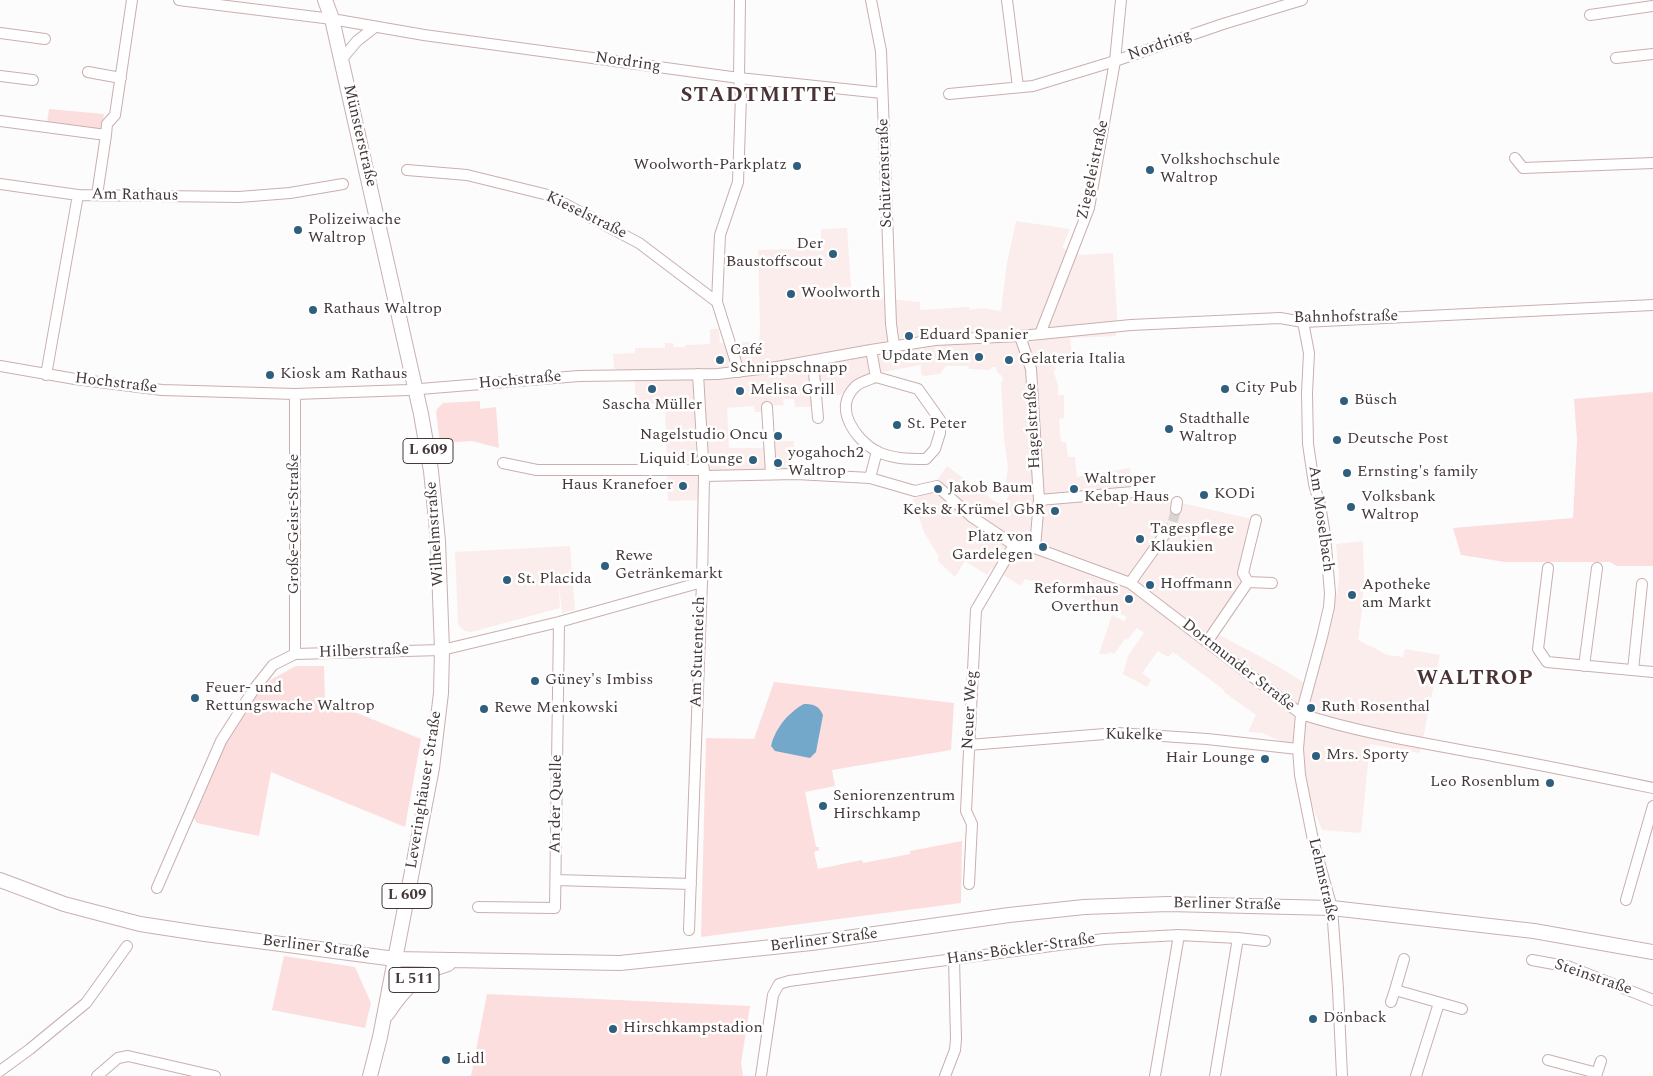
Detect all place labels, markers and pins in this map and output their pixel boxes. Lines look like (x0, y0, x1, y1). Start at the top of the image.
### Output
place label: Volkshochschule Waltrop (1160, 151, 1280, 189)
place label: Woolworth-Parkplatz (634, 156, 787, 176)
marker: Woolworth-Parkplatz (791, 160, 803, 172)
marker: Volkshochschule Waltrop (1144, 164, 1156, 176)
place label: Polizeiwache Waltrop (308, 211, 401, 249)
marker: Polizeiwache Waltrop (292, 224, 304, 236)
place label: Der Baustoffscout (726, 235, 823, 273)
marker: Der Baustoffscout (827, 248, 839, 260)
place label: Woolworth (801, 284, 880, 304)
marker: Woolworth (785, 288, 797, 300)
place label: Rathaus Waltrop (323, 300, 442, 320)
marker: Rathaus Waltrop (307, 304, 319, 316)
place label: Eduard Spanier (919, 326, 1028, 346)
marker: Eduard Spanier (903, 330, 915, 342)
place label: Café Schnippschnapp (730, 341, 847, 379)
place label: Update Men (881, 347, 969, 367)
place label: Gelateria Italia (1019, 350, 1125, 370)
marker: Update Men (973, 351, 985, 363)
marker: Café Schnippschnapp (714, 354, 726, 366)
marker: Gelateria Italia (1003, 354, 1015, 366)
place label: Kiosk am Rathaus (280, 365, 408, 385)
marker: Kiosk am Rathaus (264, 369, 276, 381)
place label: City Pub (1235, 379, 1297, 399)
place label: Melisa Grill (750, 381, 835, 401)
marker: Sascha Müller (646, 383, 658, 395)
marker: City Pub (1219, 383, 1231, 395)
marker: Melisa Grill (734, 385, 746, 397)
place label: Büsch (1354, 391, 1397, 411)
marker: Büsch (1338, 395, 1350, 407)
place label: Sascha Müller (602, 396, 702, 416)
place label: Stadthalle Waltrop (1179, 410, 1250, 448)
place label: St. Peter (907, 415, 967, 435)
marker: St. Peter (891, 419, 903, 431)
marker: Stadthalle Waltrop (1163, 423, 1175, 435)
place label: Nagelstudio Oncu (640, 426, 768, 446)
marker: Nagelstudio Oncu (772, 430, 784, 442)
place label: Deutsche Post (1347, 430, 1448, 450)
marker: Deutsche Post (1331, 434, 1343, 446)
place label: yogahoch2 Waltrop (788, 444, 864, 482)
place label: Liquid Lounge (639, 450, 743, 470)
marker: Liquid Lounge (747, 454, 759, 466)
marker: yogahoch2 Waltrop (772, 457, 784, 469)
place label: Ernsting's family (1357, 463, 1478, 483)
marker: Ernsting's family (1341, 467, 1353, 479)
place label: Waltroper Kebap Haus (1084, 470, 1170, 508)
place label: Haus Kranefoer (561, 476, 673, 496)
place label: Jakob Baum (948, 479, 1033, 499)
marker: Haus Kranefoer (677, 480, 689, 492)
marker: Jakob Baum (932, 483, 944, 495)
marker: Waltroper Kebap Haus (1068, 483, 1080, 495)
place label: KODi (1214, 485, 1255, 505)
place label: Volksbank Waltrop (1361, 488, 1436, 526)
marker: KODi (1198, 489, 1210, 501)
place label: Keks & Krümel GbR (903, 501, 1045, 521)
marker: Volksbank Waltrop (1345, 501, 1357, 513)
marker: Keks & Krümel GbR (1049, 505, 1061, 517)
place label: Tagespflege Klaukien (1150, 520, 1234, 558)
place label: Platz von Gardelegen (952, 528, 1033, 566)
marker: Tagespflege Klaukien (1134, 533, 1146, 545)
marker: Platz von Gardelegen (1037, 541, 1049, 553)
place label: Rewe Getränkemarkt (615, 547, 723, 585)
marker: Rewe Getränkemarkt (599, 560, 611, 572)
place label: St. Placida (517, 570, 591, 590)
marker: St. Placida (501, 574, 513, 586)
place label: Hoffmann (1160, 575, 1233, 595)
place label: Apotheke am Markt (1362, 576, 1431, 614)
marker: Hoffmann (1144, 579, 1156, 591)
place label: Reformhaus Overthun (1034, 580, 1119, 618)
marker: Apotheke am Markt (1346, 589, 1358, 601)
marker: Reformhaus Overthun (1123, 593, 1135, 605)
place label: Güney's Imbiss (545, 671, 653, 691)
marker: Güney's Imbiss (529, 675, 541, 687)
place label: Feuer- und Rettungswache Waltrop (205, 679, 375, 717)
marker: Feuer- und Rettungswache Waltrop (189, 692, 201, 704)
place label: Ruth Rosenthal (1321, 698, 1430, 718)
place label: Rewe Menkowski (494, 699, 618, 719)
marker: Ruth Rosenthal (1305, 702, 1317, 714)
marker: Rewe Menkowski (478, 703, 490, 715)
place label: Mrs. Sporty (1326, 746, 1408, 766)
place label: Hair Lounge (1166, 749, 1255, 769)
marker: Mrs. Sporty (1310, 750, 1322, 762)
marker: Hair Lounge (1259, 753, 1271, 765)
place label: Leo Rosenblum (1430, 773, 1540, 793)
marker: Leo Rosenblum (1544, 777, 1556, 789)
place label: Seniorenzentrum Hirschkamp (833, 787, 955, 825)
marker: Seniorenzentrum Hirschkamp (817, 800, 829, 812)
place label: Dönback (1323, 1009, 1387, 1029)
marker: Dönback (1307, 1013, 1319, 1025)
place label: Hirschkampstadion (623, 1019, 763, 1039)
marker: Hirschkampstadion (607, 1023, 619, 1035)
place label: Lidl (456, 1050, 485, 1070)
marker: Lidl (440, 1054, 452, 1066)

